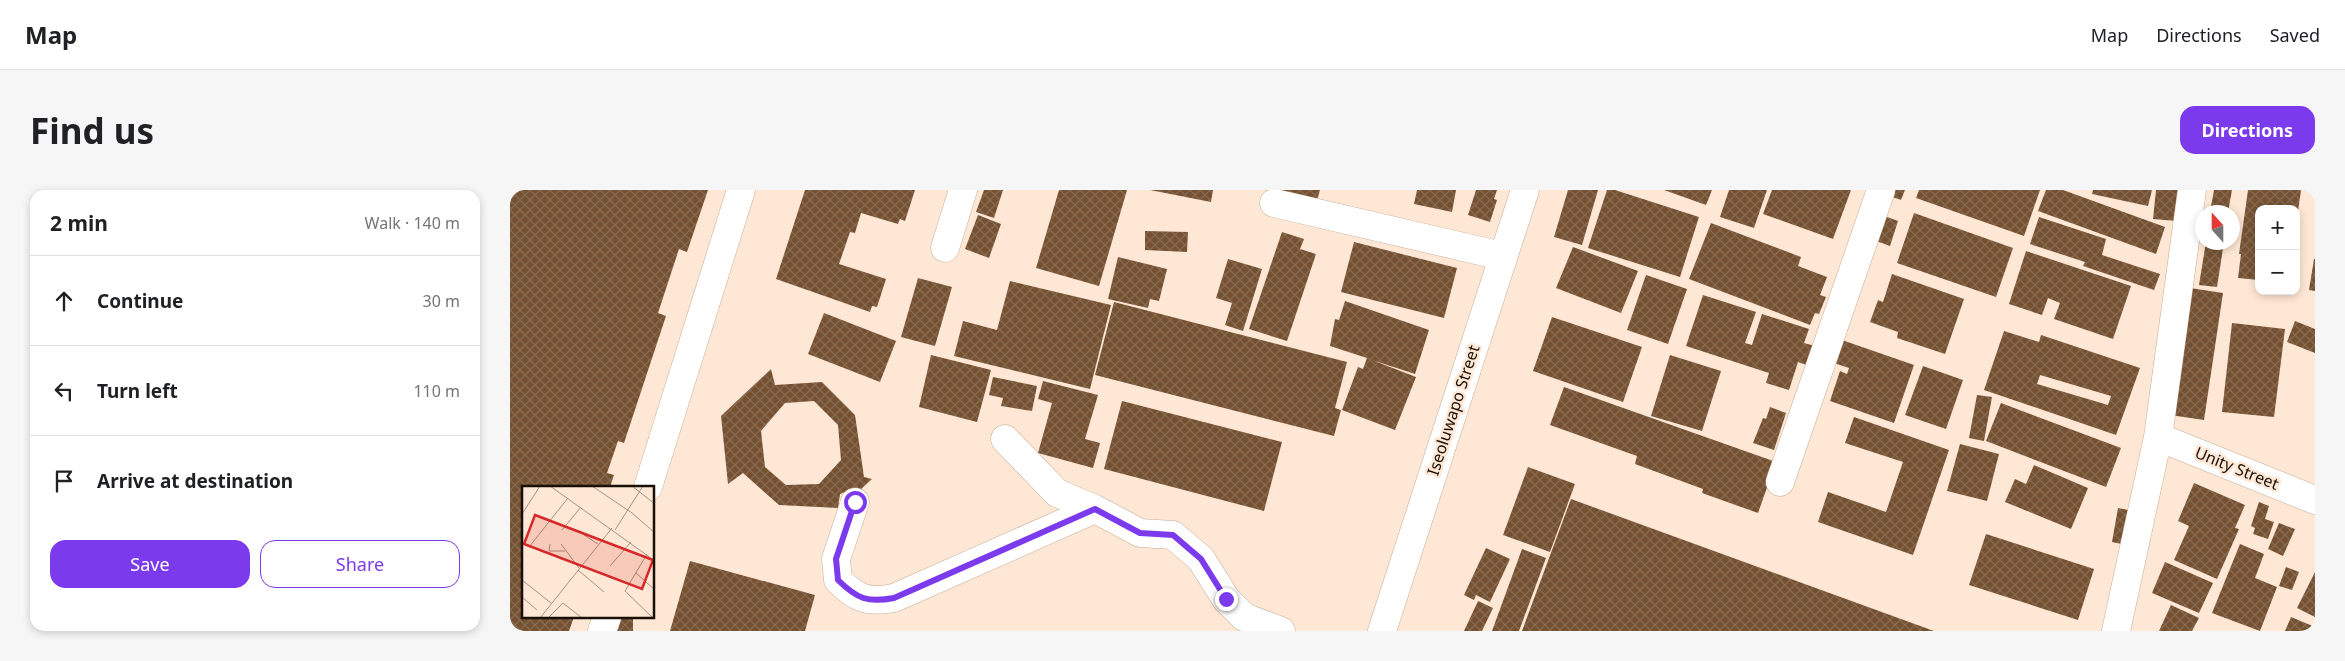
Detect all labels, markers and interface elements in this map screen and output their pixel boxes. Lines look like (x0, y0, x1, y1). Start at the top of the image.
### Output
text: Map (25, 18, 77, 51)
text: Map (2091, 23, 2128, 47)
text: Directions (2156, 23, 2242, 47)
text: Saved (2270, 23, 2320, 47)
button: Directions (2180, 106, 2315, 154)
text: Find us (30, 107, 154, 154)
north arrow (2195, 205, 2240, 250)
map controls (2255, 205, 2300, 295)
button: + (2255, 205, 2300, 250)
text: 2 min (50, 209, 108, 237)
text: Walk · 140 m (365, 212, 460, 234)
button: − (2255, 250, 2300, 295)
icon: ahead (50, 287, 78, 315)
text: Continue (97, 288, 183, 314)
text: 30 m (423, 290, 460, 312)
street label: Iseoluwapo Street (1422, 342, 1484, 478)
icon: left (50, 377, 78, 405)
text: Turn left (97, 378, 178, 404)
text: 110 m (413, 380, 460, 402)
street label: Unity Street (2192, 441, 2282, 495)
icon: arrive (50, 467, 78, 495)
text: Arrive at destination (97, 468, 293, 494)
inset map (522, 486, 655, 618)
route start (844, 491, 867, 514)
button: Save (50, 540, 250, 588)
button: Share (260, 540, 460, 588)
route end (1215, 588, 1238, 611)

